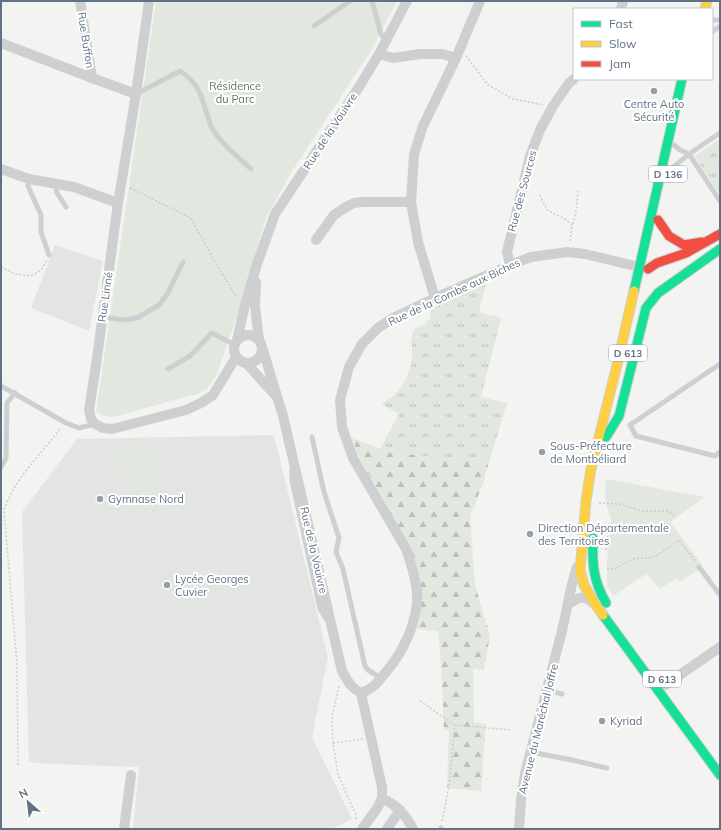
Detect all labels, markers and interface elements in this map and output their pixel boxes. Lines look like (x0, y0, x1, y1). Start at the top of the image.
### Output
legend (573, 8, 713, 80)
street label: Rue Buffon (75, 11, 97, 69)
text: Fast (609, 16, 633, 31)
text: Slow (609, 36, 637, 51)
text: Jam (609, 56, 631, 71)
park label: Résidence du Parc (209, 79, 261, 106)
marker: Centre Auto Sécurité (649, 86, 659, 96)
street label: Rue de la Vouivre (300, 90, 360, 172)
place label: Centre Auto Sécurité (624, 97, 684, 124)
street label: Rue des Sources (504, 149, 540, 233)
road number: D 136 (649, 166, 687, 182)
street label: Rue de la Combe aux Biches (386, 255, 522, 329)
street label: Rue Linné (95, 271, 115, 323)
road number: D 613 (609, 345, 647, 361)
place label: Sous-Préfecture de Montbéliard (550, 439, 632, 466)
marker: Sous-Préfecture de Montbéliard (537, 447, 547, 457)
place label: Gymnase Nord (108, 492, 184, 506)
marker: Gymnase Nord (95, 494, 105, 504)
street label: Rue de la Vouivre (297, 505, 331, 595)
place label: Direction Départementale des Territoires (538, 521, 669, 548)
marker: Direction Départementale des Territoires (525, 529, 535, 539)
place label: Lycée Georges Cuvier (175, 572, 249, 599)
marker: Lycée Georges Cuvier (162, 580, 172, 590)
street label: Avenue du Maréchal Joffre (515, 662, 561, 796)
road number: D 613 (643, 671, 681, 687)
place label: Kyriad (610, 714, 642, 728)
marker: Kyriad (597, 716, 607, 726)
north arrow (8, 782, 48, 822)
text: N (16, 785, 30, 801)

